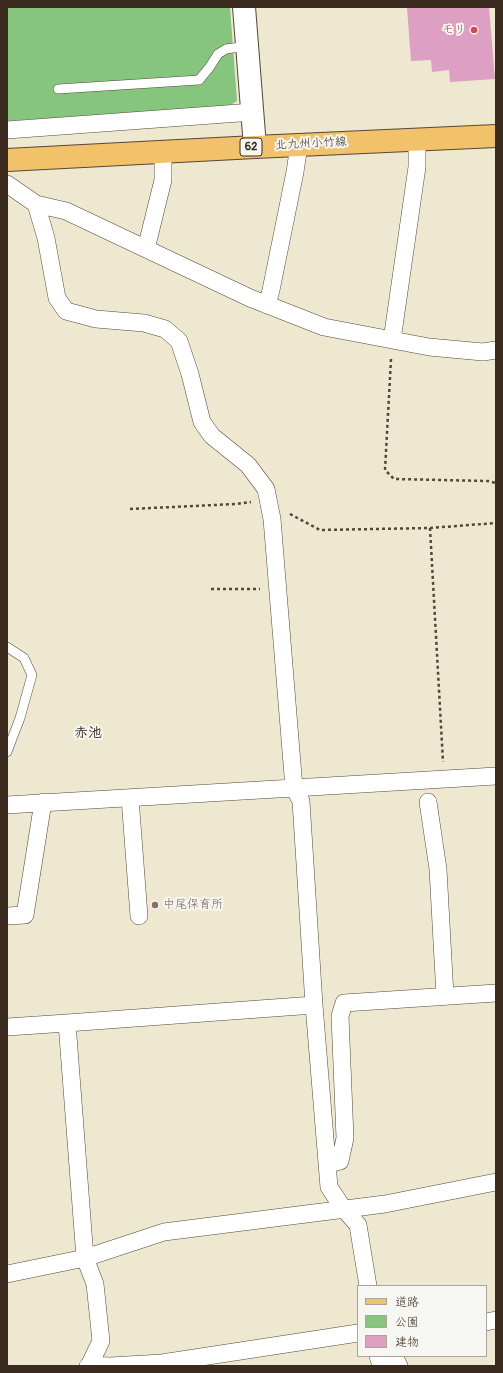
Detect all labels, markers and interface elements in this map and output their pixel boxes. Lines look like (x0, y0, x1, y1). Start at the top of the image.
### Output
place label: モリ (442, 23, 466, 37)
marker: モリ (469, 25, 479, 35)
street label: 北九州小竹線 (275, 135, 347, 153)
road number: 62 (240, 138, 262, 156)
district label: 赤池 (74, 725, 102, 741)
place label: 中尾保育所 (163, 898, 223, 912)
marker: 中尾保育所 (150, 900, 160, 910)
legend (357, 1285, 487, 1357)
text: 道路 (395, 1295, 419, 1310)
text: 公園 (395, 1315, 419, 1330)
text: 建物 (395, 1335, 419, 1350)

